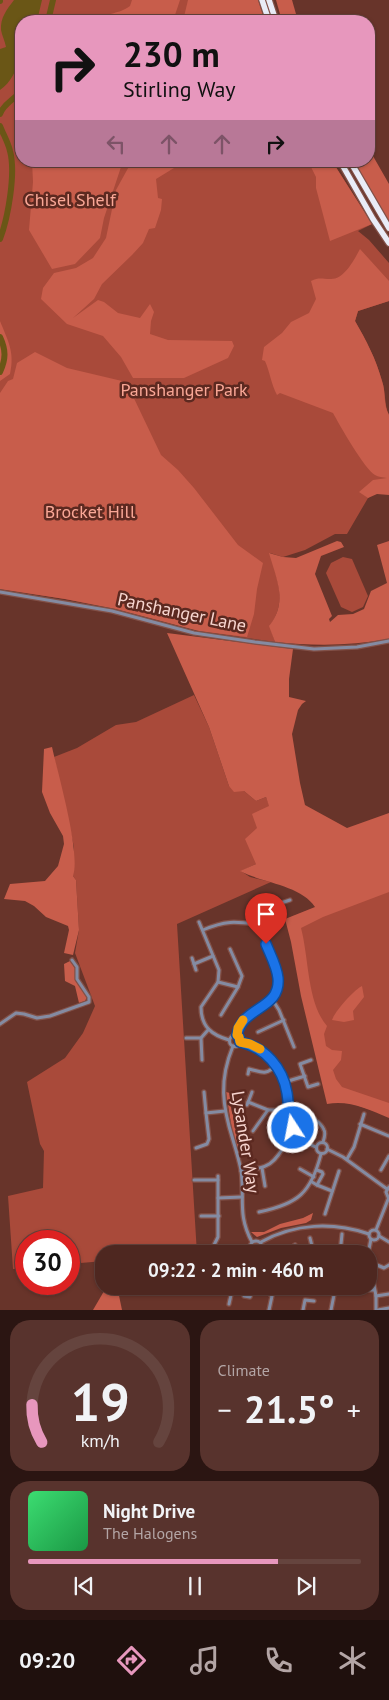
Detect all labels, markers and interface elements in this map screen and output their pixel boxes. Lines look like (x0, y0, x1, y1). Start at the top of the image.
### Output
text: 230 m (123, 31, 220, 77)
icon: right (40, 35, 105, 100)
text: Stirling Way (123, 75, 236, 103)
icon: left (102, 130, 130, 158)
icon: ahead (155, 130, 183, 158)
icon: ahead (208, 130, 236, 158)
icon: right (261, 130, 289, 158)
park label: Chisel Shelf (24, 188, 117, 211)
park label: Panshanger Park (120, 378, 248, 401)
park label: Brocket Hill (45, 500, 136, 523)
street label: Panshanger Lane (116, 587, 248, 637)
pin (245, 893, 287, 944)
icon: arrive (252, 900, 280, 928)
street label: Lysander Way (227, 1089, 266, 1195)
position arrow (266, 1101, 318, 1153)
speed limit sign: 30 (15, 1230, 80, 1295)
text: 09:22 · 2 min · 460 m (148, 1258, 324, 1282)
text: Climate (218, 1360, 270, 1380)
text: 19 (70, 1368, 129, 1435)
text: 21.5° (244, 1384, 335, 1433)
text: − (218, 1391, 232, 1428)
text: + (347, 1391, 361, 1428)
text: km/h (80, 1429, 119, 1452)
text: Night Drive (103, 1499, 195, 1523)
text: The Halogens (103, 1523, 197, 1543)
icon: previous (70, 1572, 98, 1600)
icon: pause (181, 1572, 209, 1600)
icon: next (292, 1572, 320, 1600)
icon: directions (114, 1643, 149, 1678)
icon: music (187, 1643, 222, 1678)
icon: phone (261, 1643, 296, 1678)
icon: climate (335, 1643, 370, 1678)
text: 09:20 (19, 1646, 75, 1674)

